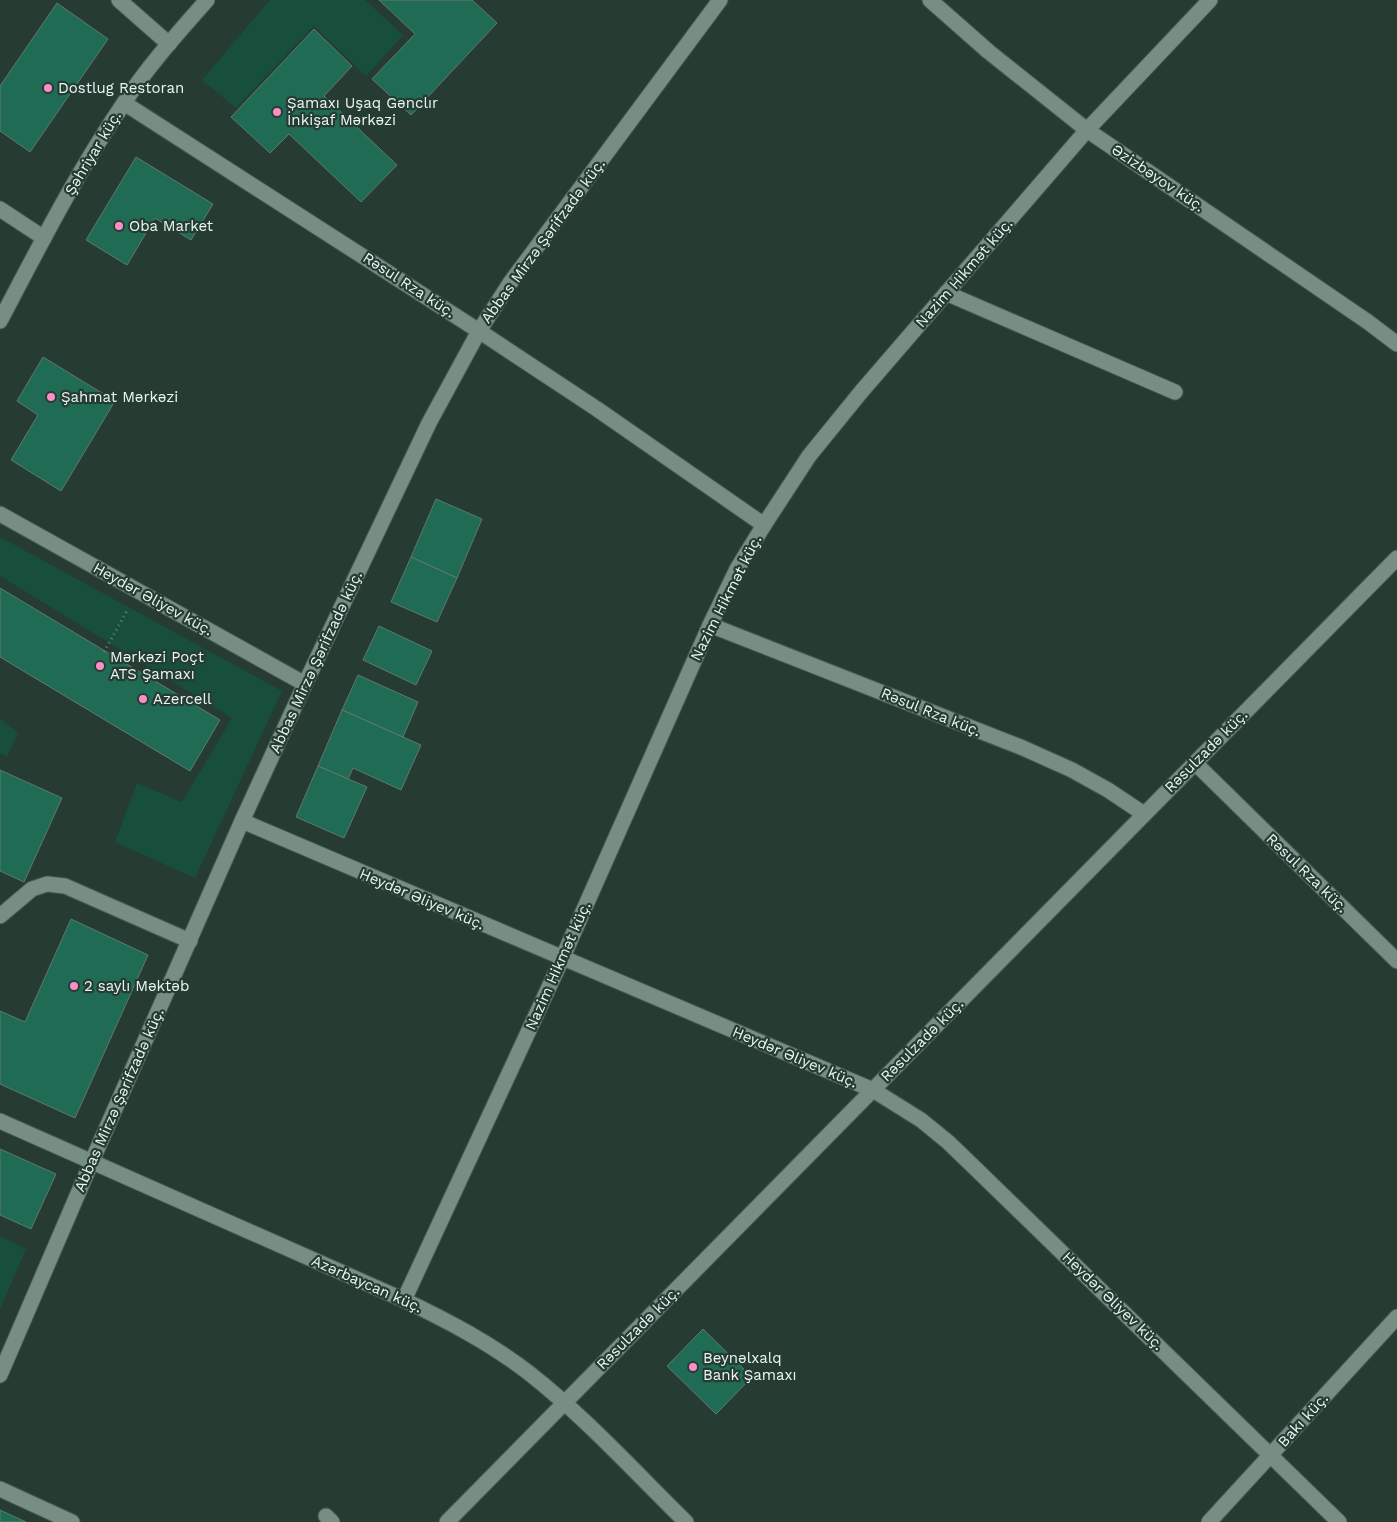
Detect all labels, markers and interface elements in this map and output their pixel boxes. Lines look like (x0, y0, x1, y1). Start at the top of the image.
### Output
place label: Dostlug Restoran (58, 79, 184, 97)
marker: Dostlug Restoran (42, 82, 54, 94)
place label: Şamaxı Uşaq Gənclır İnkişaf Mərkəzi (287, 94, 438, 129)
marker: Şamaxı Uşaq Gənclır İnkişaf Mərkəzi (271, 106, 283, 118)
street label: Şəhriyar küç. (61, 108, 125, 198)
street label: Əzizbəyov küç. (1108, 140, 1208, 216)
street label: Abbas Mirzə Şərifzadə küç. (477, 155, 609, 327)
street label: Nazim Hikmət küç. (912, 215, 1016, 331)
place label: Oba Market (129, 217, 214, 235)
marker: Oba Market (113, 220, 125, 232)
street label: Rəsul Rza küç. (360, 249, 458, 321)
place label: Şahmat Mərkəzi (61, 388, 178, 406)
marker: Şahmat Mərkəzi (45, 391, 57, 403)
street label: Nazim Hikmət küç. (687, 532, 765, 664)
street label: Heydər Əliyev küç. (90, 559, 216, 639)
street label: Abbas Mirzə Şərifzadə küç. (266, 568, 366, 756)
place label: Mərkəzi Poçt ATS Şamaxı (110, 648, 205, 683)
marker: Mərkəzi Poçt ATS Şamaxı (94, 660, 106, 672)
street label: Rəsul Rza küç. (878, 684, 984, 740)
place label: Azercell (153, 690, 212, 708)
marker: Azercell (137, 693, 149, 705)
street label: Rəsulzadə küç. (1161, 706, 1251, 796)
street label: Rəsul Rza küç. (1263, 830, 1351, 916)
street label: Heydər Əliyev küç. (357, 865, 487, 933)
street label: Nazim Hikmət küç. (522, 899, 594, 1033)
place label: 2 saylı Məktəb (84, 977, 189, 995)
marker: 2 saylı Məktəb (68, 980, 80, 992)
street label: Rəsulzadə küç. (877, 995, 967, 1085)
street label: Abbas Mirzə Şərifzadə küç. (70, 1006, 168, 1194)
street label: Heydər Əliyev küç. (730, 1023, 860, 1091)
street label: Heydər Əliyev küç. (1059, 1248, 1167, 1354)
street label: Azərbaycan küç. (309, 1252, 425, 1316)
street label: Rəsulzadə küç. (593, 1283, 683, 1373)
place label: Beynəlxalq Bank Şamaxı (703, 1349, 797, 1384)
marker: Beynəlxalq Bank Şamaxı (687, 1361, 699, 1373)
street label: Bakı küç. (1274, 1389, 1332, 1451)

